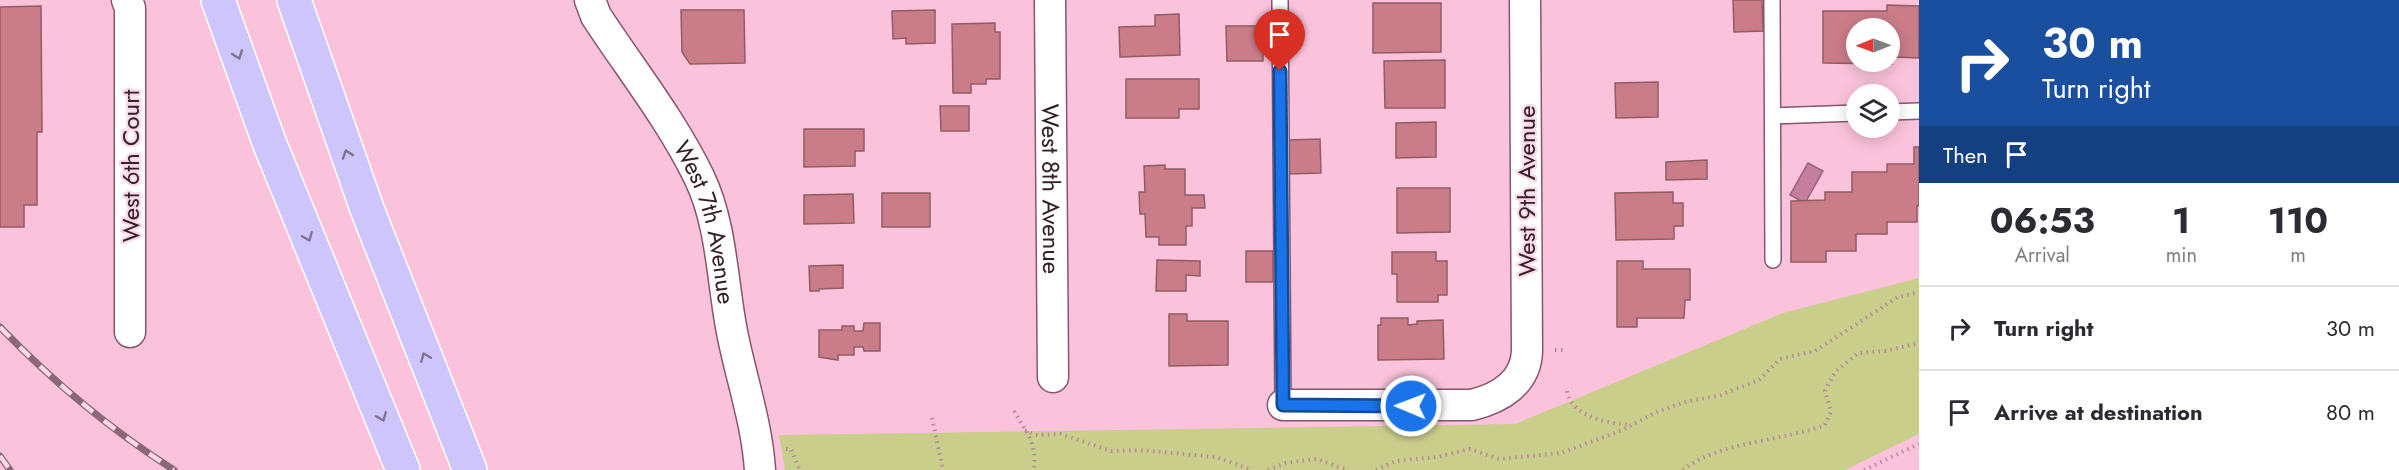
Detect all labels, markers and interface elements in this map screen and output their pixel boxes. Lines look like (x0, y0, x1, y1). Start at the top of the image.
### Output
pin (1254, 9, 1305, 71)
text: 30 m (2042, 13, 2143, 74)
icon: arrive (1263, 18, 1296, 51)
north arrow (1846, 18, 1900, 72)
map controls (1846, 18, 1900, 138)
icon: right (1943, 24, 2021, 102)
one-way arrow (230, 49, 243, 60)
text: Turn right (2042, 69, 2150, 108)
button: layers (1846, 84, 1900, 138)
street label: West 6th Court (113, 90, 148, 242)
street label: West 8th Avenue (1033, 104, 1070, 274)
street label: West 9th Avenue (1509, 106, 1544, 276)
street label: West 7th Avenue (665, 134, 745, 306)
icon: arrive (2000, 138, 2033, 171)
text: Then (1943, 139, 1988, 171)
one-way arrow (342, 149, 355, 160)
text: 06:53 (1990, 194, 2095, 246)
text: 1 (2172, 194, 2190, 246)
text: 110 (2268, 194, 2328, 246)
one-way arrow (301, 231, 313, 242)
text: Arrival (2015, 241, 2070, 270)
text: min (2166, 241, 2197, 270)
text: m (2290, 241, 2306, 270)
icon: right (1943, 312, 1976, 345)
text: Turn right (1994, 312, 2094, 344)
text: 30 m (2326, 312, 2375, 344)
one-way arrow (420, 352, 432, 363)
position arrow (1379, 374, 1443, 438)
icon: arrive (1943, 396, 1976, 429)
text: Arrive at destination (1994, 396, 2203, 428)
text: 80 m (2326, 396, 2375, 428)
one-way arrow (375, 411, 387, 422)

